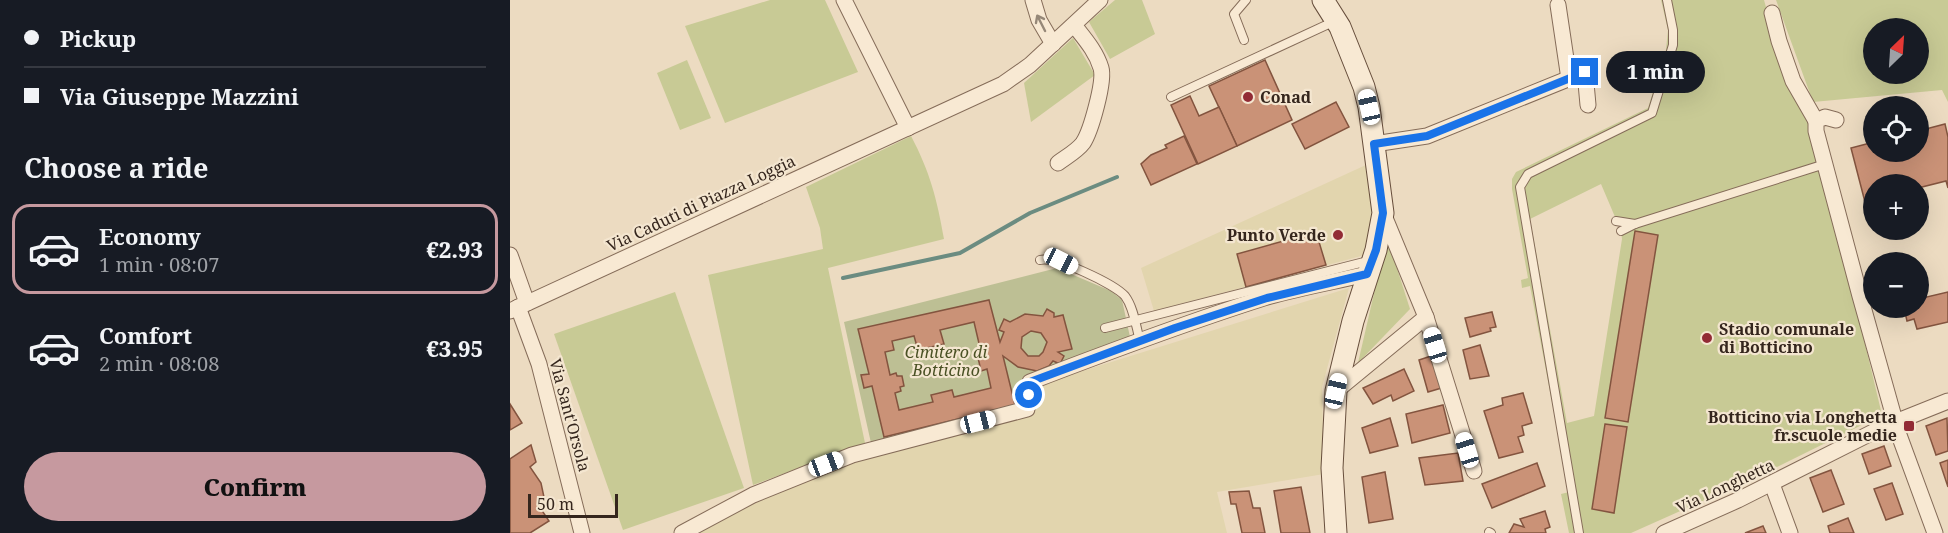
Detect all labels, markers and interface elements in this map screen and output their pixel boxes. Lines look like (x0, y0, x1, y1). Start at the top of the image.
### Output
one-way arrow (1035, 14, 1047, 32)
north arrow (1863, 18, 1929, 84)
map controls (1863, 18, 1929, 318)
text: Pickup (60, 23, 136, 53)
callout: 1 min (1606, 51, 1705, 93)
route end (1571, 58, 1598, 85)
text: 1 min (1627, 58, 1684, 85)
text: Via Giuseppe Mazzini (60, 81, 299, 111)
place label: Conad (1260, 86, 1312, 108)
car (1356, 87, 1382, 127)
marker: Conad (1241, 90, 1255, 104)
button: locate (1863, 96, 1929, 162)
text: Choose a ride (24, 149, 209, 186)
street label: Via Caduti di Piazza Loggia (603, 150, 799, 256)
button: + (1863, 174, 1929, 240)
text: Economy (99, 221, 201, 251)
icon: car (27, 222, 81, 276)
place label: Punto Verde (1227, 224, 1326, 246)
marker: Punto Verde (1331, 228, 1345, 242)
text: €2.93 (426, 234, 483, 264)
car (1041, 245, 1081, 277)
text: 1 min · 08:07 (99, 251, 219, 278)
button: − (1863, 252, 1929, 318)
place label: Stadio comunale di Botticino (1719, 318, 1854, 358)
text: Comfort (99, 320, 192, 350)
icon: car (27, 321, 81, 375)
car (1421, 325, 1449, 365)
marker: Stadio comunale di Botticino (1700, 331, 1714, 345)
text: €3.95 (426, 333, 483, 363)
park label: Cimitero di Botticino (905, 341, 987, 381)
text: 2 min · 08:08 (99, 350, 219, 377)
street label: Via Sant'Orsola (544, 356, 596, 474)
car (1323, 371, 1349, 411)
route start (1015, 381, 1042, 408)
place label: Botticino via Longhetta fr.scuole medie (1708, 406, 1897, 446)
car (958, 409, 998, 435)
marker: Botticino via Longhetta fr.scuole medie (1902, 419, 1916, 433)
car (1453, 430, 1481, 470)
car (806, 449, 846, 479)
button: Confirm (24, 452, 486, 521)
street label: Via Longhetta (1672, 454, 1778, 518)
scale bar (528, 491, 618, 518)
text: 50 m (537, 493, 574, 515)

